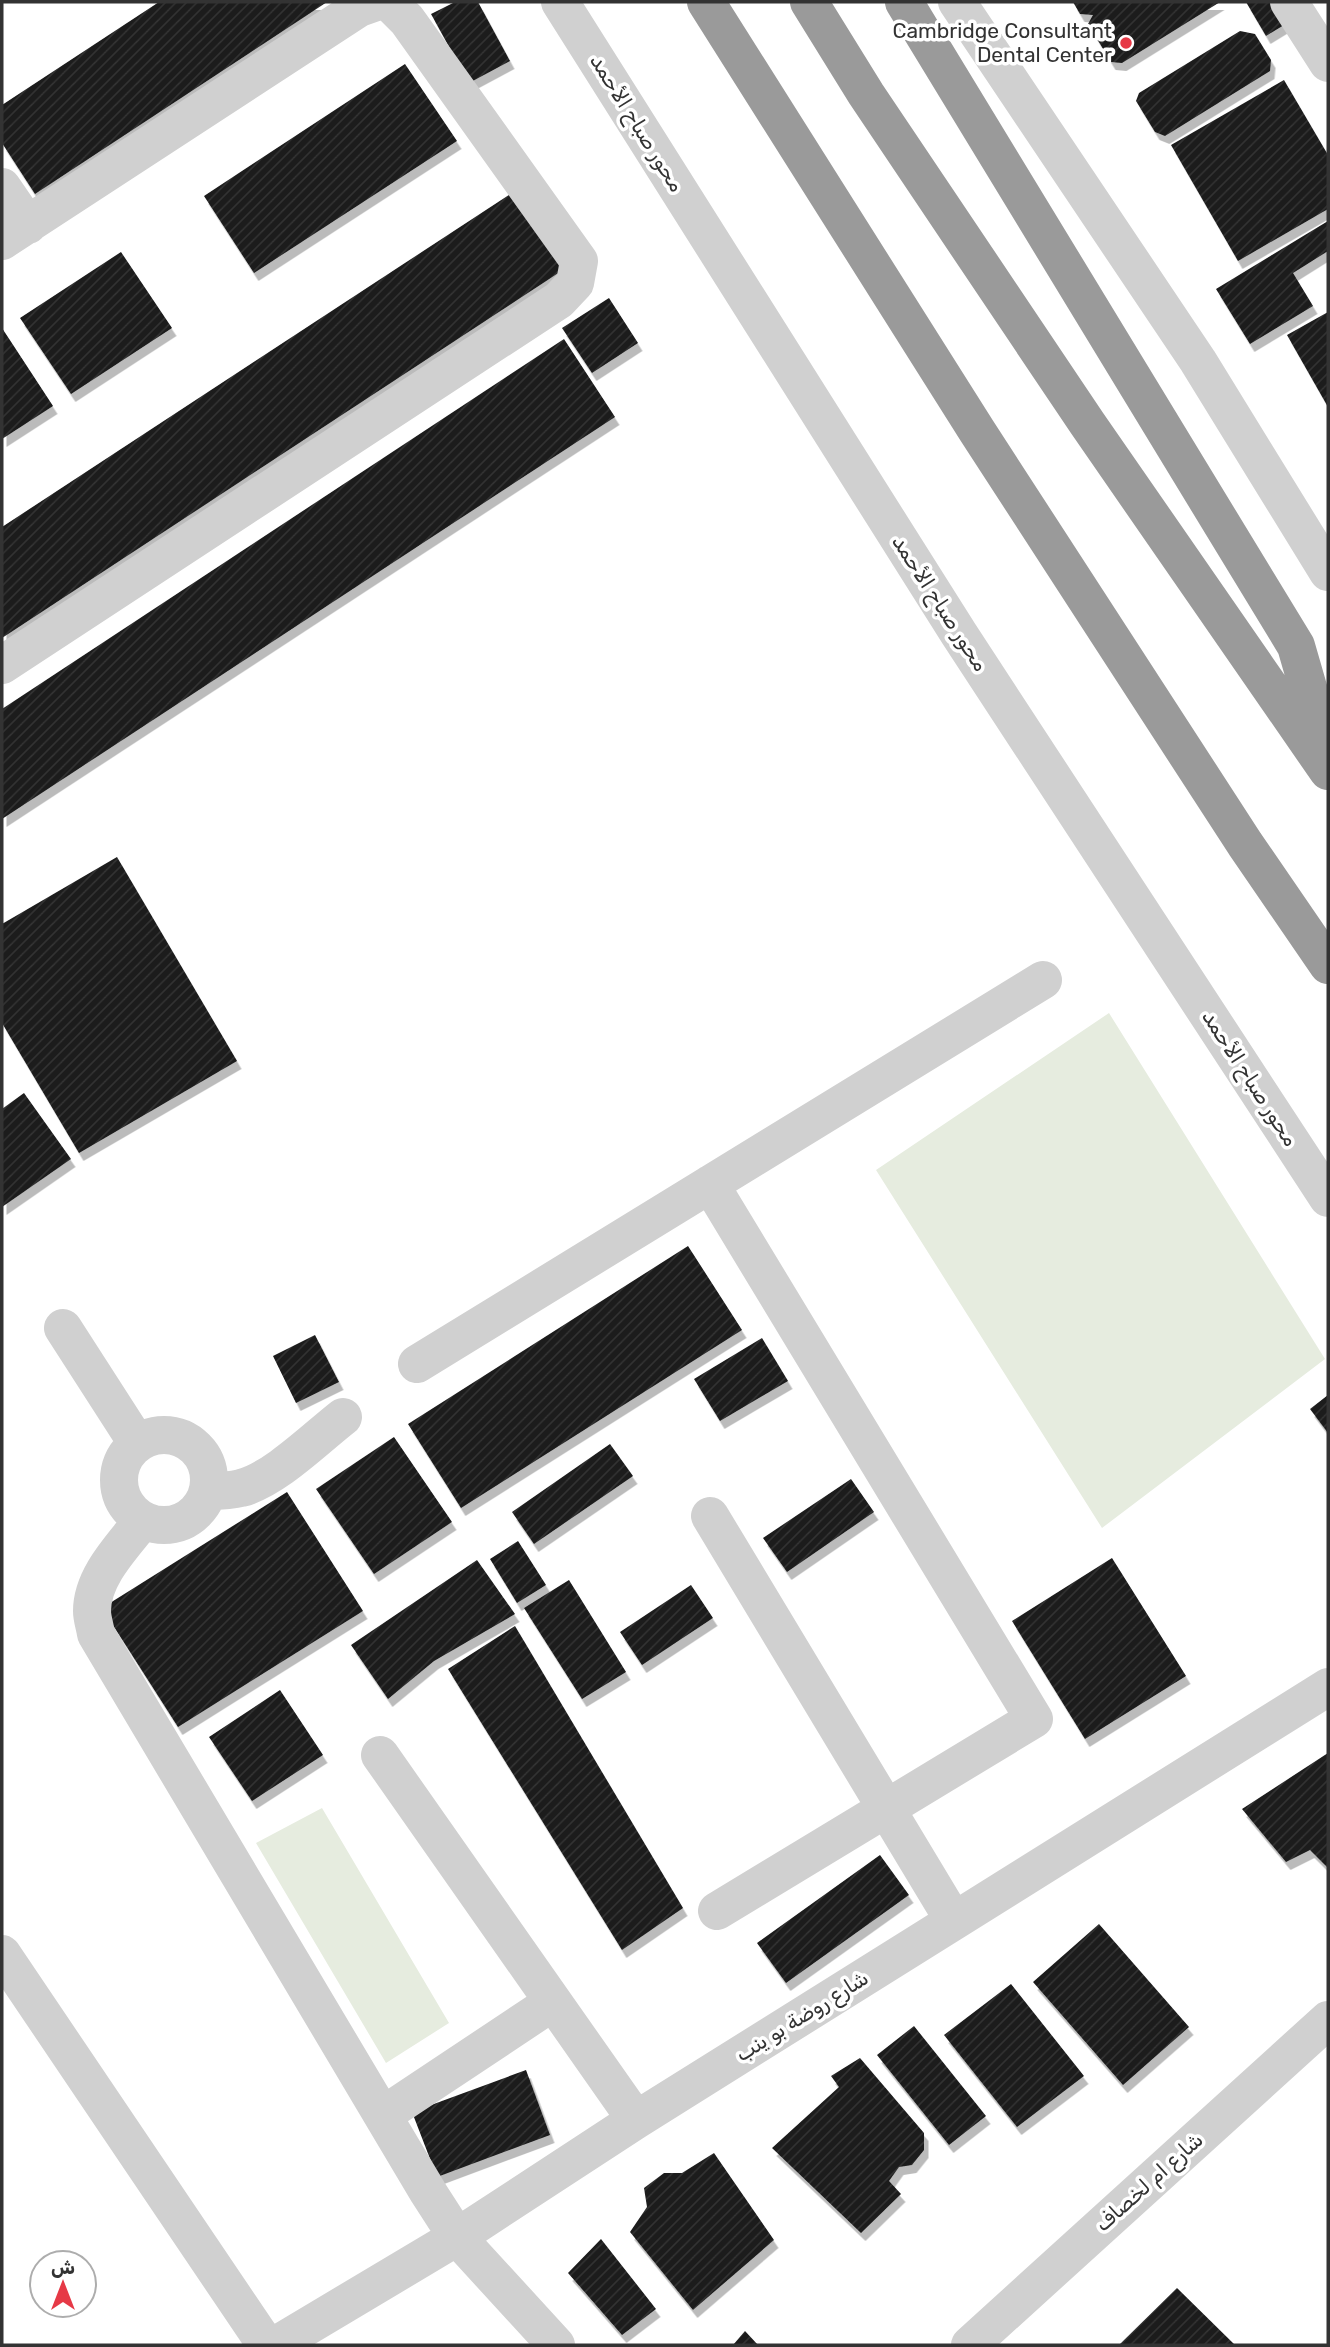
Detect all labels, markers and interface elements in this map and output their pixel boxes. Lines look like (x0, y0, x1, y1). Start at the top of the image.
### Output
place label: Cambridge Consultant Dental Center (892, 18, 1112, 67)
marker: Cambridge Consultant Dental Center (1118, 35, 1134, 51)
street label: محور صباح الأحمد (583, 49, 690, 197)
street label: محور صباح الأحمد (885, 530, 994, 677)
street label: محور صباح الأحمد (1195, 1005, 1304, 1152)
street label: شارع روضة بو ينب (731, 1965, 874, 2068)
street label: شارع ام لخصاف (1090, 2127, 1209, 2238)
north arrow (28, 2249, 98, 2319)
text: ش (51, 2256, 75, 2279)

